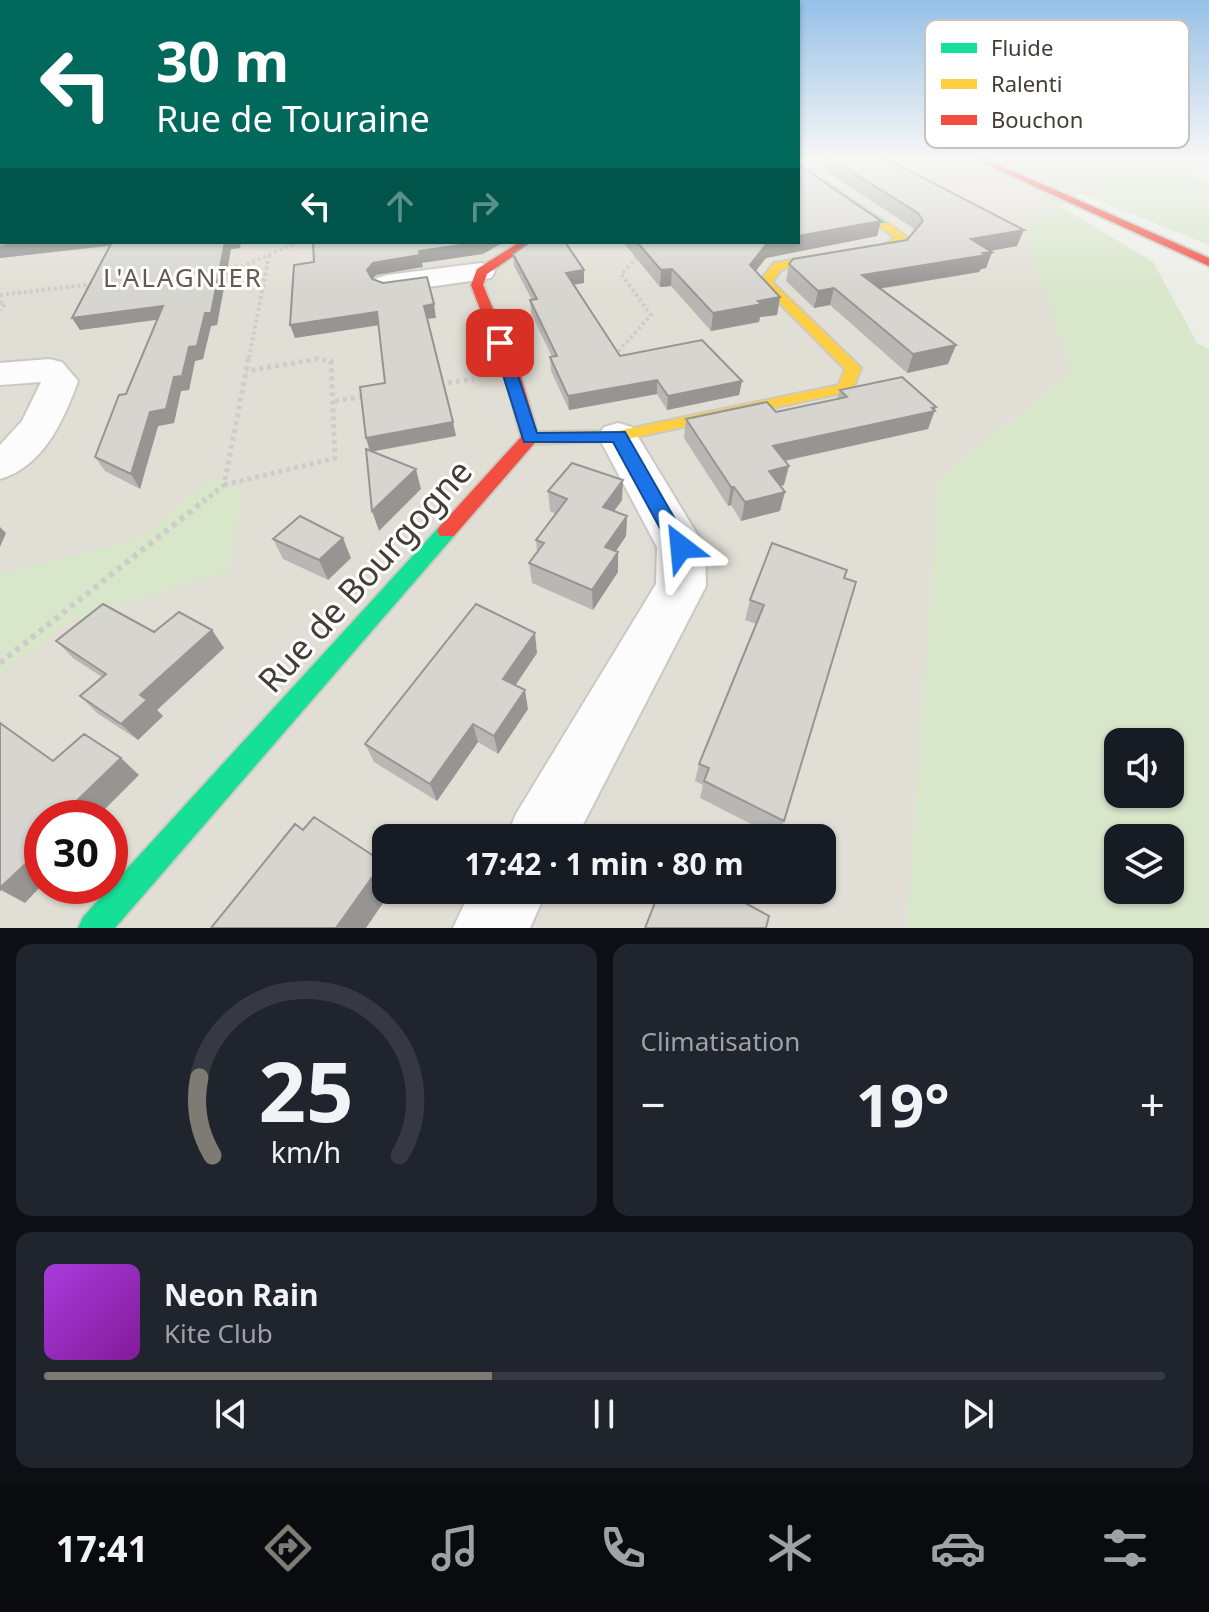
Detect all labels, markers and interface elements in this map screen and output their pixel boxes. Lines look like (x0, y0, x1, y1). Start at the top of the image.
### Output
legend (925, 20, 1189, 148)
text: 30 m (156, 22, 289, 98)
icon: left (24, 32, 128, 136)
text: Fluide (991, 32, 1053, 62)
text: Ralenti (991, 68, 1062, 98)
text: Rue de Touraine (156, 94, 430, 143)
text: Bouchon (991, 104, 1083, 134)
icon: left (294, 184, 338, 228)
icon: ahead (378, 184, 422, 228)
icon: right (462, 184, 506, 228)
district label: L'ALAGNIER (103, 259, 263, 295)
pin (466, 309, 534, 377)
icon: arrive (478, 321, 522, 365)
street label: Rue de Bourgogne (247, 449, 481, 702)
position arrow (639, 505, 723, 589)
map controls (1104, 728, 1184, 904)
button: sound (1104, 728, 1184, 808)
speed limit sign: 30 (24, 800, 128, 904)
button: layers (1104, 824, 1184, 904)
text: 17:42 · 1 min · 80 m (464, 843, 744, 884)
text: Climatisation (641, 1023, 800, 1059)
text: 25 (259, 1033, 354, 1146)
text: 19° (856, 1063, 950, 1145)
text: − (641, 1074, 666, 1134)
text: + (1140, 1074, 1165, 1134)
text: km/h (271, 1132, 341, 1171)
text: Neon Rain (164, 1274, 318, 1315)
text: Kite Club (164, 1315, 273, 1351)
icon: previous (209, 1392, 253, 1436)
icon: pause (582, 1392, 626, 1436)
icon: next (956, 1392, 1000, 1436)
icon: directions (260, 1520, 316, 1576)
icon: music (427, 1520, 483, 1576)
icon: phone (595, 1520, 651, 1576)
icon: climate (762, 1520, 818, 1576)
icon: car (930, 1520, 986, 1576)
icon: filters (1097, 1520, 1153, 1576)
text: 17:41 (56, 1524, 148, 1573)

